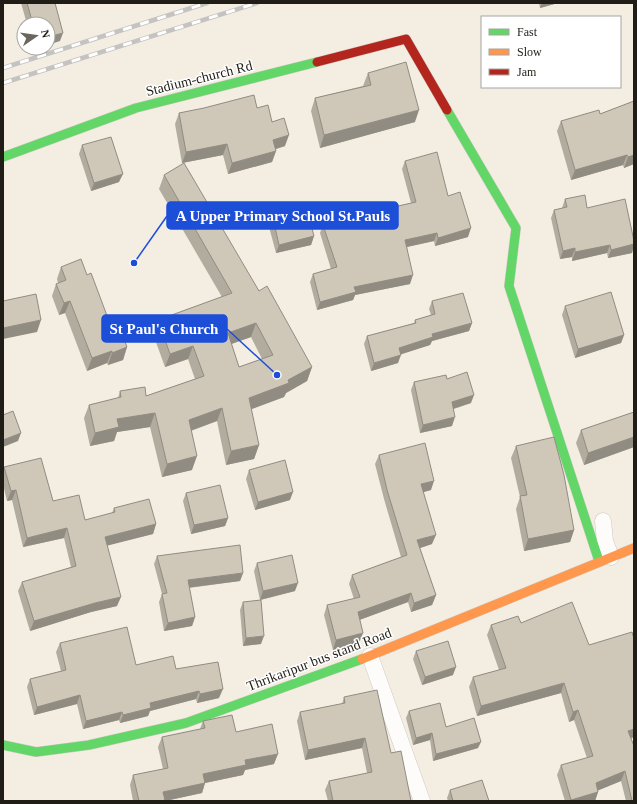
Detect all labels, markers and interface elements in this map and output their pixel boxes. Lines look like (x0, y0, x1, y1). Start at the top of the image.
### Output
north arrow (16, 16, 56, 56)
legend (481, 16, 621, 88)
text: Fast (517, 25, 538, 39)
text: N (39, 29, 52, 39)
text: Slow (517, 45, 542, 59)
street label: Stadium-church Rd (144, 58, 254, 99)
text: Jam (517, 65, 537, 79)
callout: A Upper Primary School St.Pauls (167, 202, 398, 229)
text: A Upper Primary School St.Pauls (176, 208, 390, 224)
callout: St Paul's Church (102, 315, 227, 342)
text: St Paul's Church (110, 321, 219, 337)
street label: Thrikaripur bus stand Road (245, 625, 394, 694)

